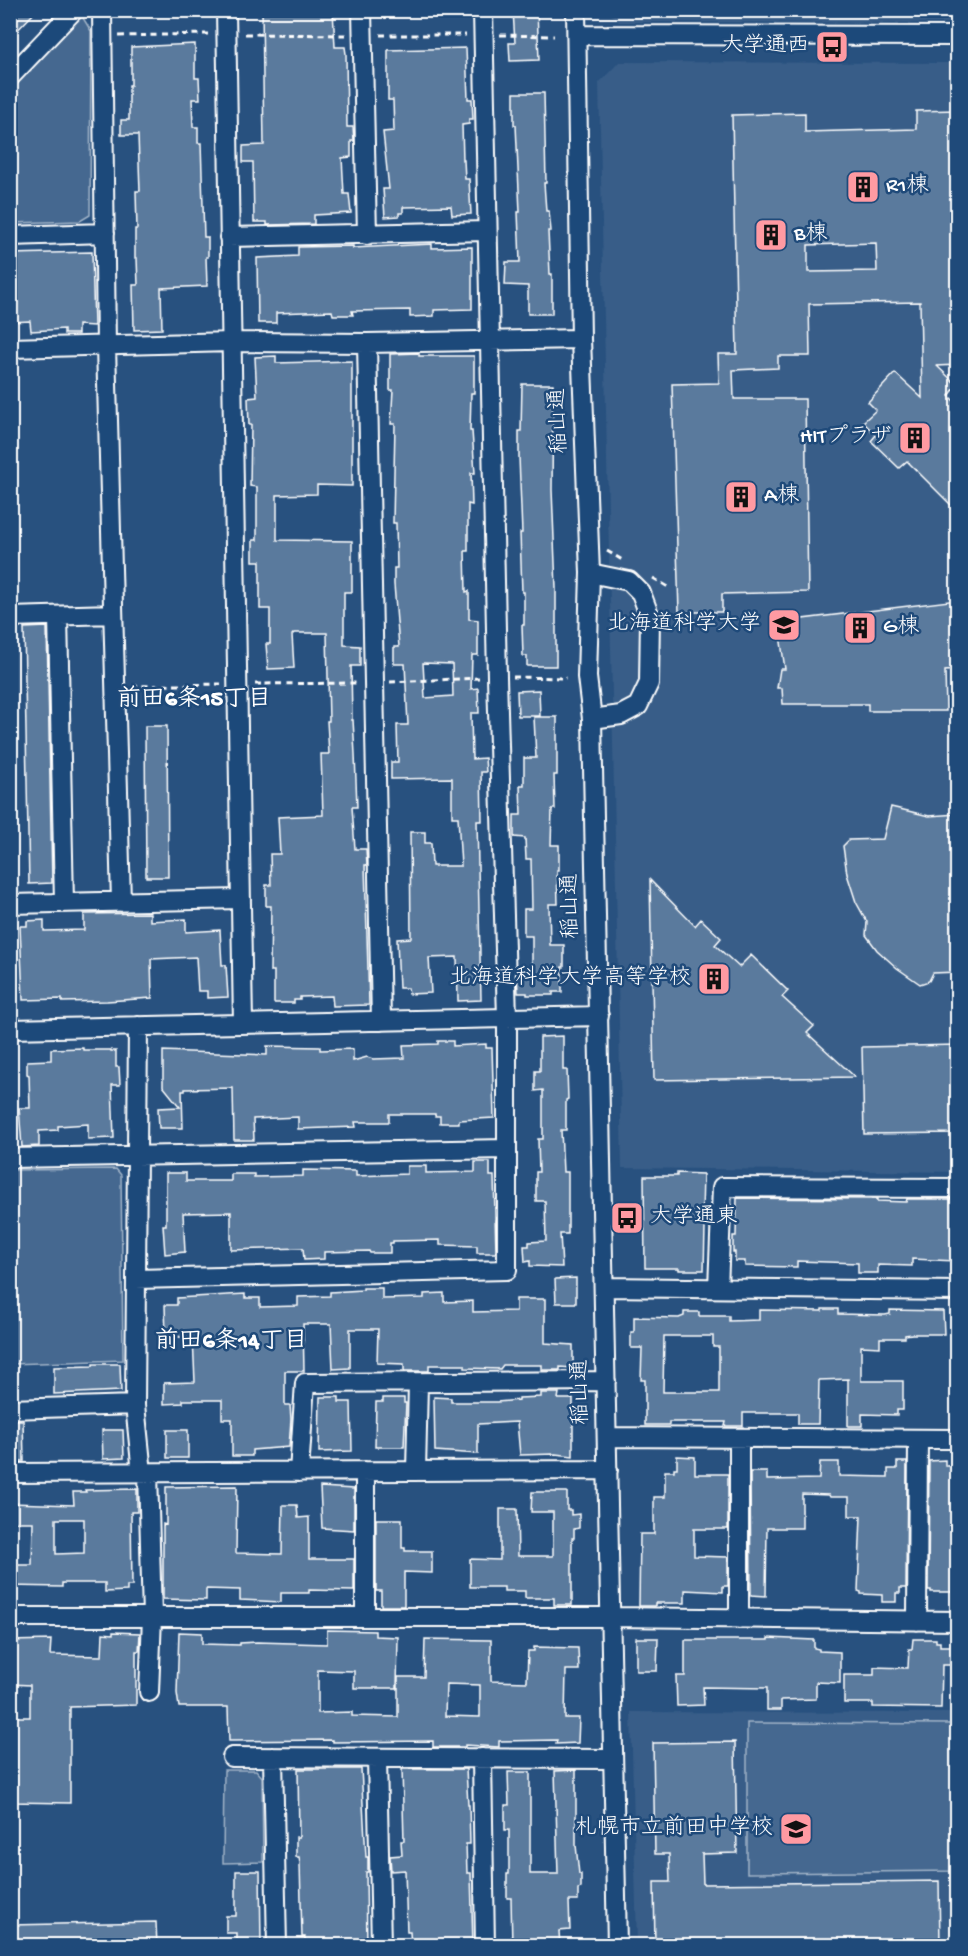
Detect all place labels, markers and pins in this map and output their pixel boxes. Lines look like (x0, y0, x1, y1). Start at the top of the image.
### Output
bus stop icon: 大学通西 (814, 29, 850, 65)
place label: 大学通西 (721, 33, 809, 60)
building icon: R1棟 (845, 169, 881, 205)
place label: R1棟 (886, 173, 928, 200)
building icon: B棟 (753, 217, 789, 253)
place label: B棟 (793, 221, 827, 248)
building icon: HITプラザ (897, 420, 933, 456)
place label: HITプラザ (800, 424, 892, 451)
building icon: A棟 (723, 479, 759, 515)
place label: A棟 (764, 483, 799, 510)
school or university icon: 北海道科学大学 (766, 607, 802, 643)
building icon: G棟 (842, 610, 878, 646)
place label: 北海道科学大学 (607, 611, 761, 638)
place label: G棟 (883, 614, 919, 641)
building icon: 北海道科学大学高等学校 (696, 961, 732, 997)
place label: 北海道科学大学高等学校 (449, 965, 691, 992)
bus stop icon: 大学通東 (609, 1200, 645, 1236)
place label: 大学通東 (650, 1204, 738, 1231)
school or university icon: 札幌市立前田中学校 (778, 1811, 814, 1847)
place label: 札幌市立前田中学校 (575, 1814, 773, 1842)

